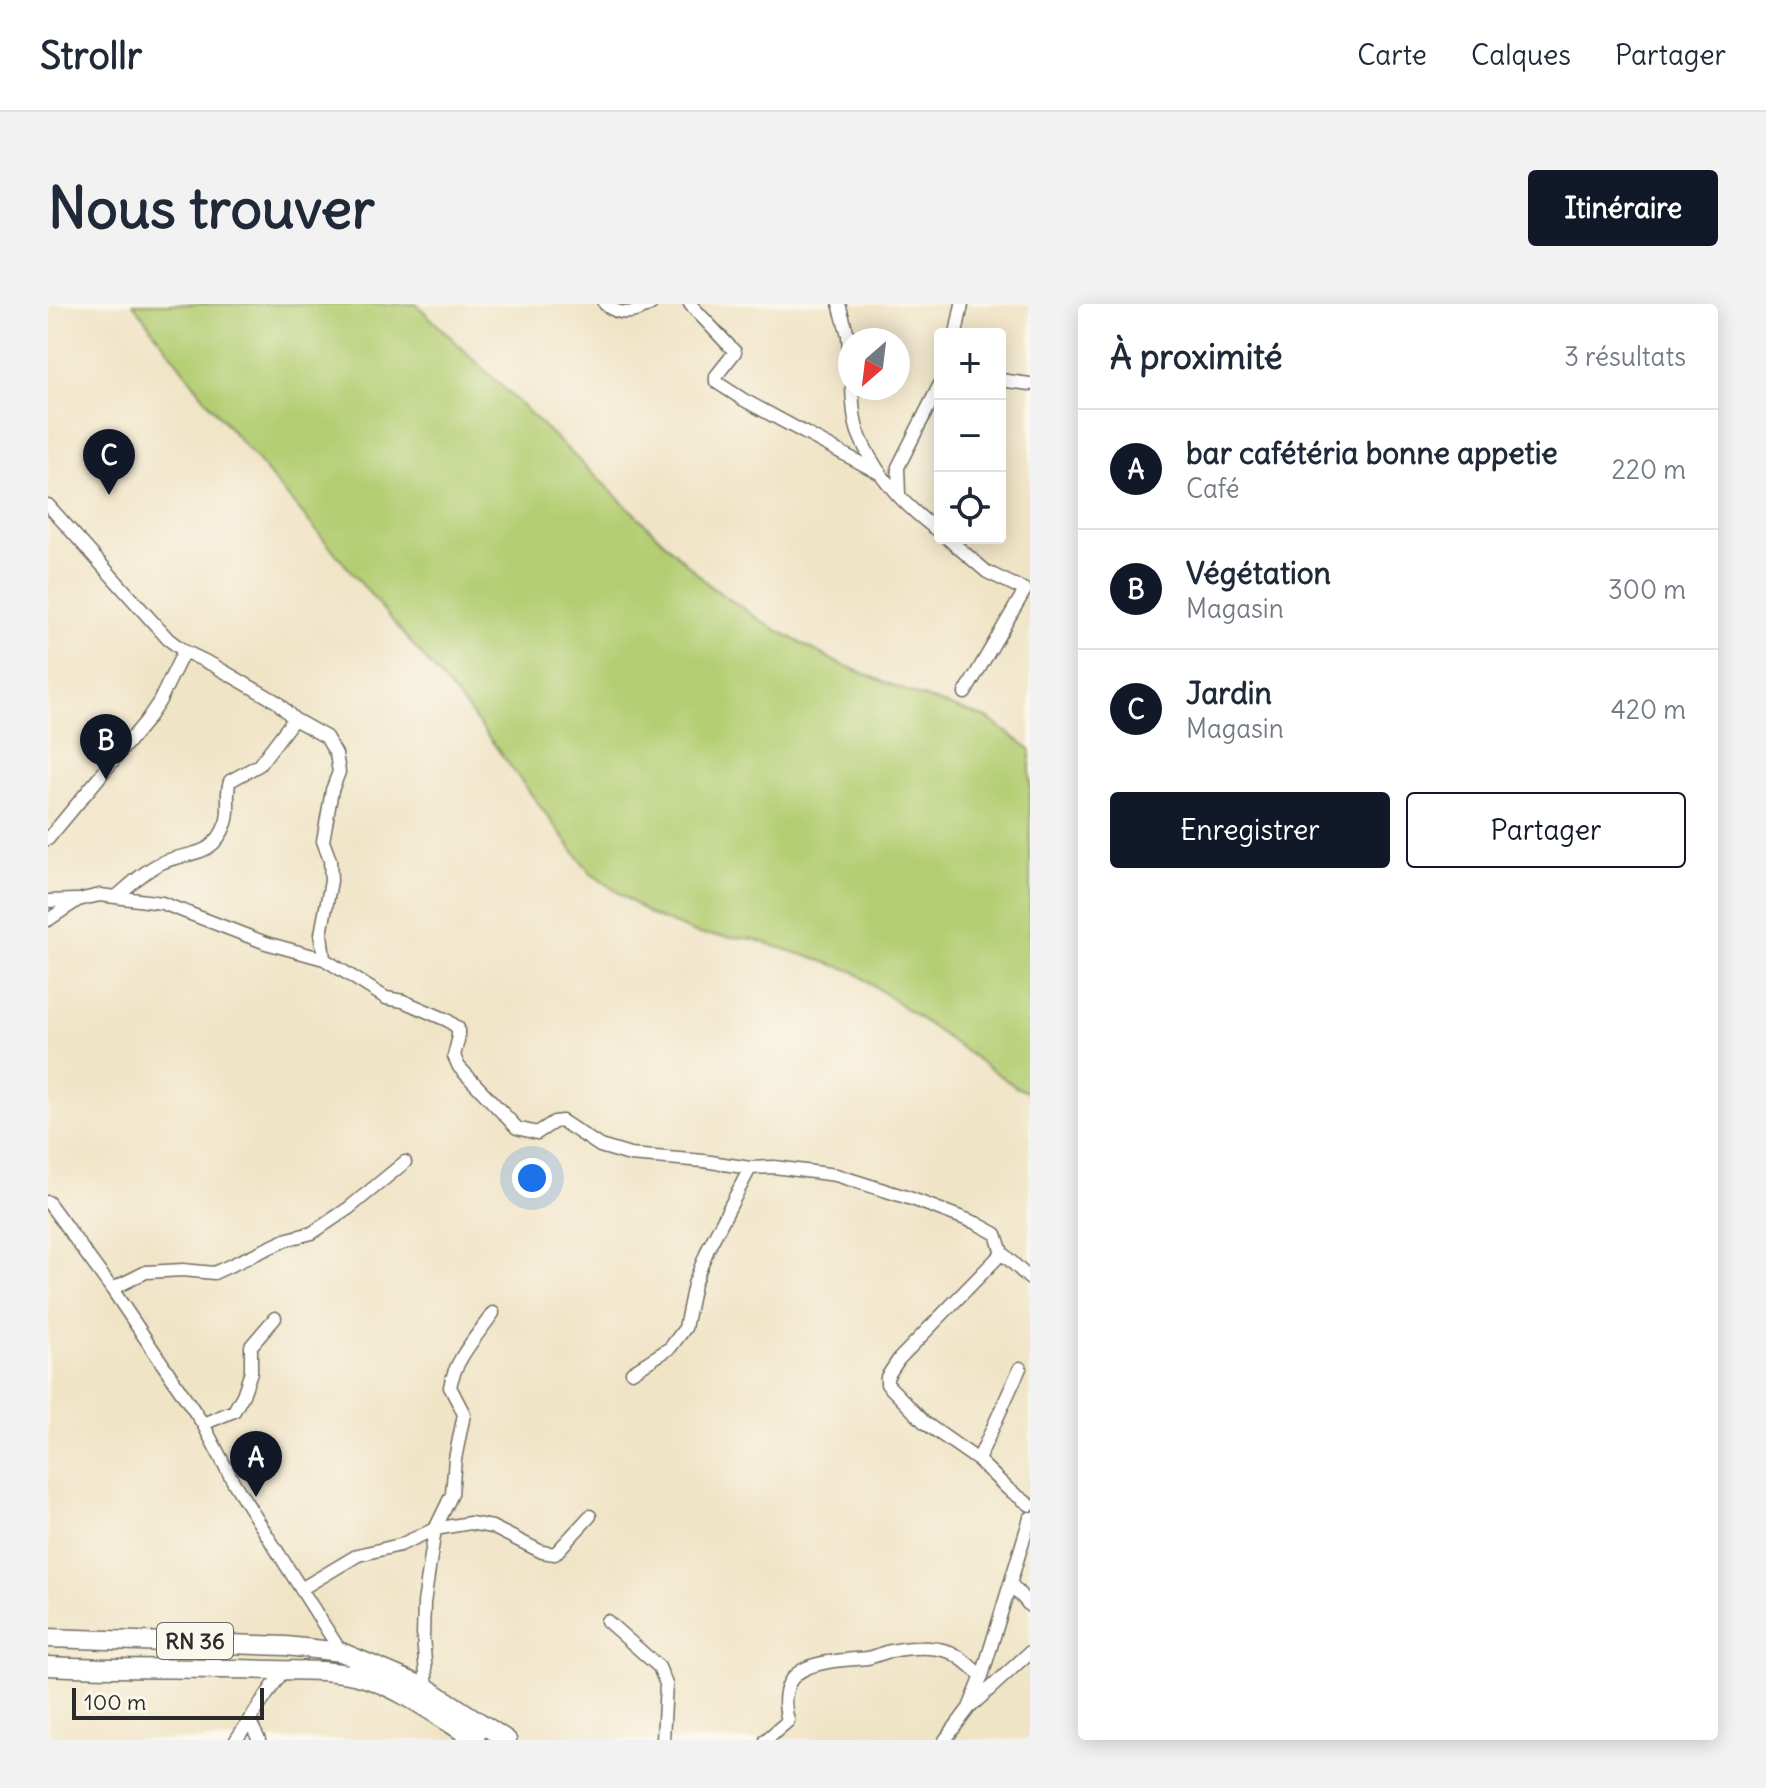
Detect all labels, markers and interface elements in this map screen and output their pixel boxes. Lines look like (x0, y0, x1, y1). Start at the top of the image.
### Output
text: Strollr (40, 32, 142, 79)
text: Carte (1357, 37, 1427, 73)
text: Calques (1471, 37, 1571, 73)
text: Partager (1615, 37, 1726, 73)
button: Itinéraire (1528, 170, 1718, 246)
text: Nous trouver (48, 173, 375, 243)
north arrow (838, 328, 910, 400)
map controls (934, 328, 1006, 544)
button: + (934, 328, 1006, 400)
text: À proximité (1110, 335, 1283, 378)
text: 3 résultats (1564, 340, 1686, 373)
button: − (934, 400, 1006, 472)
pin: C (83, 429, 135, 495)
text: bar cafétéria bonne appetie (1186, 434, 1558, 472)
text: A (1128, 453, 1144, 486)
text: 220 m (1611, 453, 1686, 486)
button: locate (934, 472, 1006, 544)
text: Café (1186, 472, 1240, 505)
text: Végétation (1186, 554, 1331, 592)
text: B (1127, 573, 1145, 606)
text: 300 m (1608, 573, 1686, 606)
text: Magasin (1186, 592, 1284, 625)
text: Jardin (1186, 674, 1272, 712)
text: C (1127, 693, 1145, 726)
text: 420 m (1611, 693, 1686, 726)
text: Magasin (1186, 712, 1284, 745)
pin: B (80, 714, 132, 780)
button: Enregistrer (1110, 792, 1390, 868)
button: Partager (1406, 792, 1686, 868)
your location (512, 1158, 552, 1198)
pin: A (230, 1431, 282, 1497)
road number: RN 36 (157, 1623, 233, 1659)
scale bar (72, 1684, 264, 1720)
text: 100 m (84, 1688, 146, 1716)

